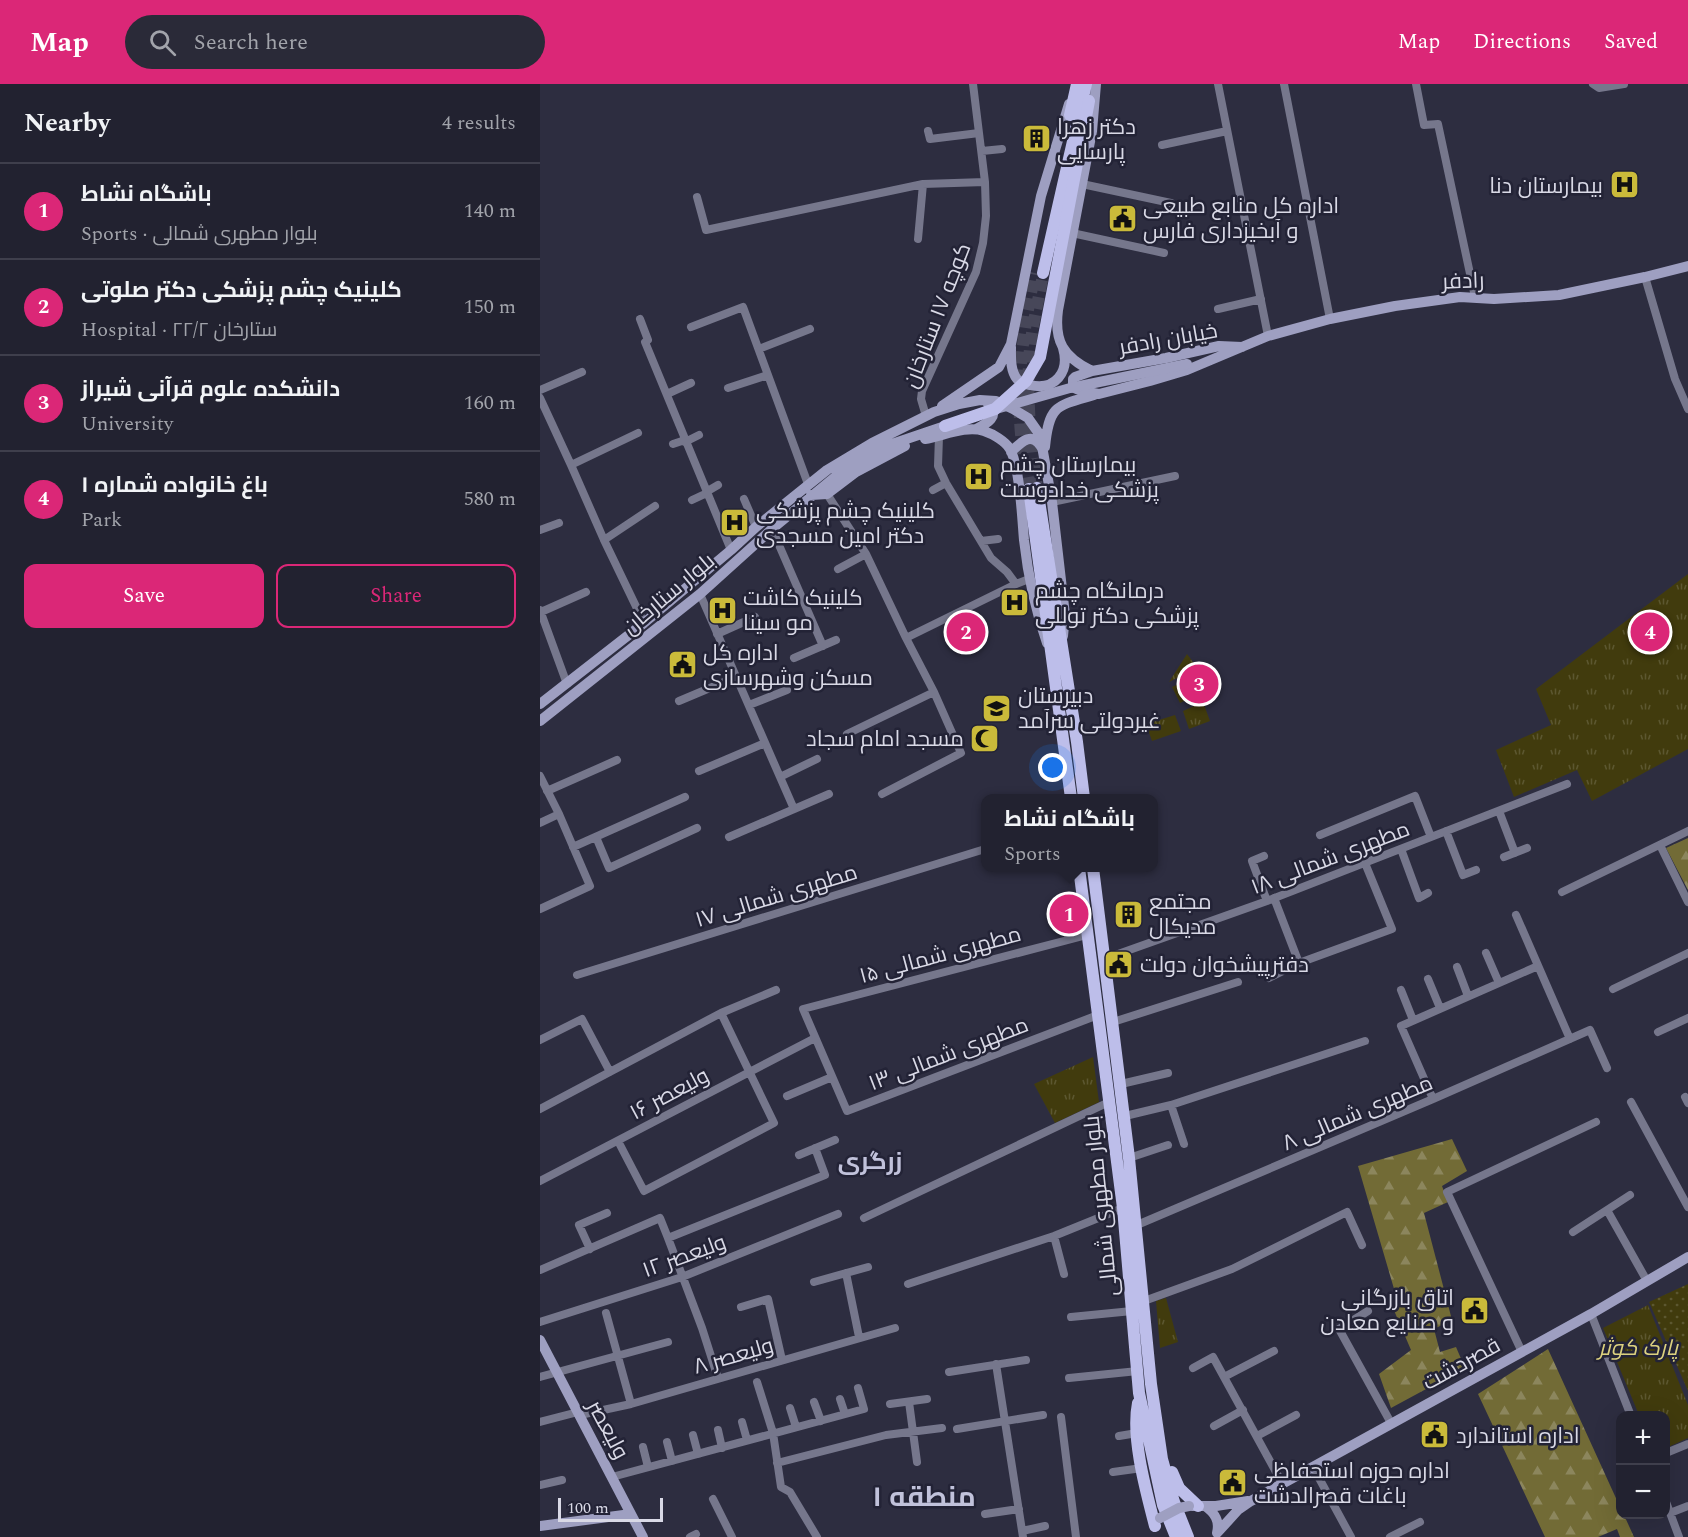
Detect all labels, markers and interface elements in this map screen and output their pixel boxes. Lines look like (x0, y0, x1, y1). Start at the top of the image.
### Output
search box (125, 15, 545, 69)
text: Map (30, 21, 89, 64)
icon: search (146, 26, 179, 59)
text: Search here (194, 26, 308, 59)
text: Map (1398, 26, 1440, 58)
text: Directions (1473, 26, 1571, 58)
text: Saved (1604, 26, 1658, 58)
text: Nearby (24, 103, 110, 143)
text: 4 results (442, 108, 516, 138)
place label: دکتر زهرا پارسایی (1057, 111, 1136, 169)
building icon: دکتر زهرا پارسایی (1020, 123, 1052, 155)
hospital icon: بیمارستان دنا (1608, 169, 1640, 201)
place label: بیمارستان دنا (1489, 170, 1603, 203)
text: باشگاه نشاط (81, 178, 212, 211)
place label: اداره کل منابع طبیعى و آبخیزدارى فارس (1143, 190, 1339, 248)
text: 1 (38, 196, 49, 226)
text: 140 m (464, 196, 516, 226)
public building icon: اداره کل منابع طبیعى و آبخیزدارى فارس (1106, 202, 1138, 234)
text: Sports · بلوار مطهرى شمالى (81, 219, 318, 249)
street label: کوچه ۱۷ ستارخان (895, 238, 980, 393)
street label: رادفر (1439, 264, 1485, 299)
text: کلینیک چشم پزشکی دکتر صلوتی (81, 274, 402, 307)
text: 2 (38, 292, 49, 322)
text: 150 m (464, 292, 516, 322)
text: Hospital · ۲۲/۲ ستارخان (81, 315, 277, 345)
street label: خیابان رادفر (1114, 315, 1220, 365)
text: دانشکده علوم قرآنی شیراز (81, 373, 340, 406)
text: 3 (38, 388, 49, 418)
text: 160 m (464, 388, 516, 418)
text: University (81, 409, 173, 439)
place label: بیمارستان چشم پزشکی خدادوست (1000, 449, 1159, 507)
hospital icon: بیمارستان چشم پزشکی خدادوست (963, 461, 995, 493)
text: باغ خانواده شماره ۱ (81, 469, 268, 502)
text: 4 (38, 484, 49, 514)
text: 580 m (464, 484, 516, 514)
place label: کلینیک چشم پزشکی دکتر امین مسجدی (756, 495, 935, 553)
text: Park (81, 505, 122, 535)
hospital icon: کلینیک چشم پزشکی دکتر امین مسجدی (719, 507, 751, 539)
street label: بلوار ستارخان (615, 545, 723, 643)
button: Save (24, 564, 264, 628)
button: Share (276, 564, 516, 628)
place label: درمانگاه چشم پزشكی دكتر توللی (1035, 575, 1199, 633)
place label: کلینیک کاشت مو سینا (743, 582, 863, 640)
hospital icon: درمانگاه چشم پزشكی دكتر توللی (998, 587, 1030, 619)
hospital icon: کلینیک کاشت مو سینا (706, 594, 738, 626)
pin: 2 (946, 610, 986, 654)
pin: 4 (1630, 610, 1670, 654)
place label: اداره کل مسکن وشهرسازی (703, 637, 873, 695)
public building icon: اداره کل مسکن وشهرسازی (666, 649, 698, 681)
pin: 3 (1180, 662, 1218, 706)
place label: دبیرستان غیردولتی سرآمد (1018, 680, 1160, 738)
school or university icon: دبیرستان غیردولتی سرآمد (981, 692, 1013, 724)
mosque icon: مسجد امام سجاد (969, 722, 1001, 754)
place label: مسجد امام سجاد (806, 723, 964, 756)
your location (1038, 753, 1067, 782)
popup (981, 794, 1158, 872)
text: باشگاه نشاط (1004, 803, 1135, 836)
street label: ۱۸ مطهری شمالی (1246, 813, 1415, 904)
text: Sports (1004, 839, 1061, 869)
street label: ۱۷ مطهری شمالی (691, 856, 862, 937)
place label: مجتمع مدیکال (1149, 886, 1216, 944)
pin: 1 (1050, 892, 1088, 936)
building icon: مجتمع مدیکال (1112, 898, 1144, 930)
street label: ۱۵ مطهری شمالی (856, 918, 1025, 993)
public building icon: دفترپیشخوان دولت (1103, 948, 1135, 980)
place label: دفترپیشخوان دولت (1140, 949, 1309, 982)
street label: ۱۳ مطهری شمالی (864, 1009, 1033, 1100)
street label: ۱۶ ولیعصر (624, 1060, 715, 1129)
street label: ۸ مطهری شمالی (1277, 1067, 1438, 1160)
street label: بلوار مطهرى شمالى (1076, 1114, 1127, 1298)
district label: زرگری (838, 1144, 902, 1180)
street label: ۱۲ ولیعصر (638, 1226, 731, 1287)
place label: اتاق بازرگانی و صنایع معادن (1320, 1282, 1454, 1340)
public building icon: اتاق بازرگانی و صنایع معادن (1459, 1294, 1491, 1326)
street label: ۸ ولیعصر (689, 1329, 778, 1384)
street label: قصردشت (1417, 1329, 1507, 1399)
park label: پارک کوثر (1595, 1332, 1679, 1365)
street label: ولیعصر (577, 1392, 637, 1465)
map controls (1616, 1411, 1670, 1519)
button: + (1616, 1411, 1670, 1465)
public building icon: اداره استاندارد (1419, 1419, 1451, 1451)
place label: اداره استاندارد (1456, 1420, 1580, 1453)
place label: اداره حوزه استحفاظی باغات قصرالدشت (1254, 1455, 1450, 1513)
button: − (1616, 1465, 1670, 1519)
public building icon: اداره حوزه استحفاظی باغات قصرالدشت (1217, 1467, 1249, 1499)
district label: منطقه ۱ (872, 1476, 976, 1519)
scale bar (558, 1495, 663, 1522)
text: 100 m (567, 1496, 609, 1520)

